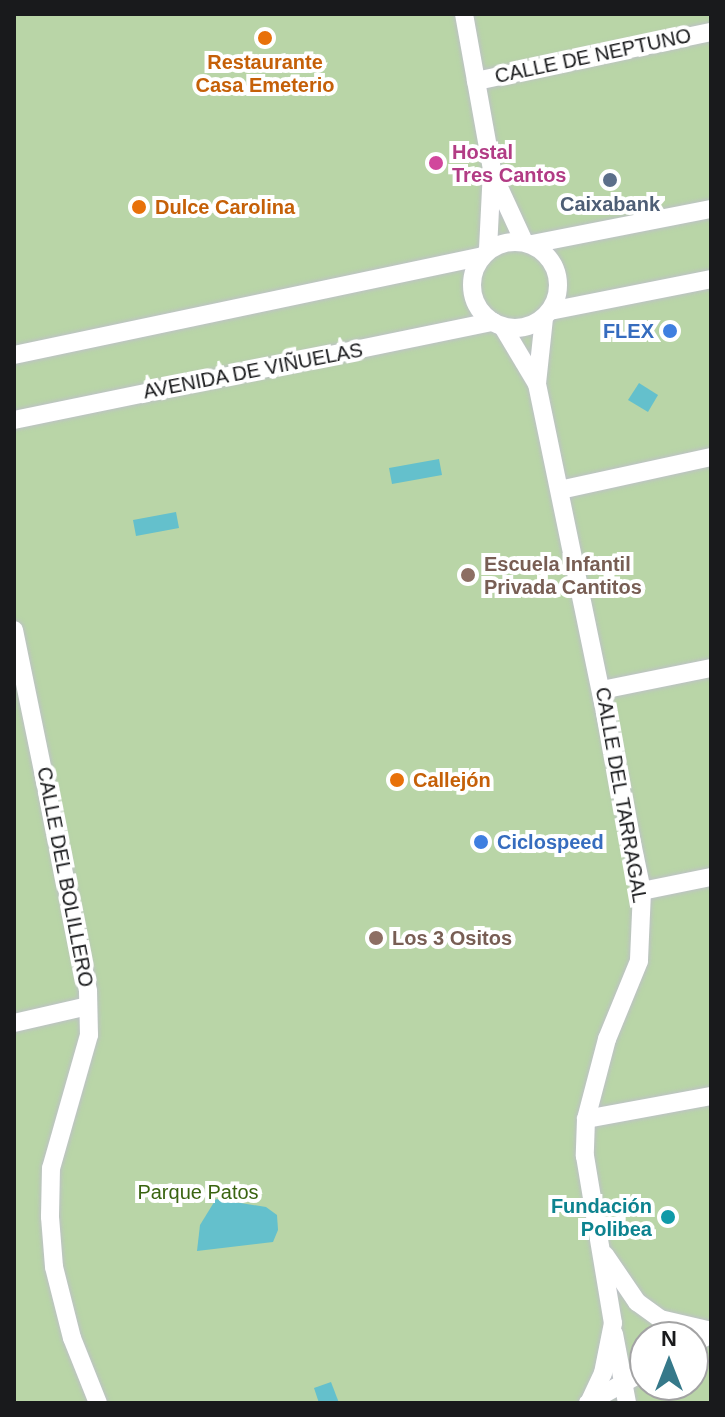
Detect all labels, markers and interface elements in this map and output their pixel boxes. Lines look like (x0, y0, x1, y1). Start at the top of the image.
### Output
street label: CALLE DE NEPTUNO (493, 23, 693, 89)
marker: Restaurante Casa Emeterio (256, 29, 274, 47)
place label: Restaurante Casa Emeterio (196, 50, 334, 97)
place label: Hostal Tres Cantos (452, 140, 566, 187)
marker: Hostal Tres Cantos (427, 154, 445, 172)
marker: Caixabank (601, 171, 619, 189)
place label: Caixabank (560, 192, 660, 216)
place label: Dulce Carolina (155, 195, 295, 219)
marker: Dulce Carolina (130, 198, 148, 216)
place label: FLEX (603, 319, 654, 343)
marker: FLEX (661, 322, 679, 340)
street label: AVENIDA DE VIÑUELAS (141, 338, 365, 404)
place label: Escuela Infantil Privada Cantitos (484, 552, 642, 599)
marker: Escuela Infantil Privada Cantitos (459, 566, 477, 584)
street label: CALLE DEL TARRAGAL (590, 685, 652, 905)
street label: CALLE DEL BOLILLERO (32, 764, 98, 990)
place label: Callejón (413, 768, 491, 792)
marker: Callejón (388, 771, 406, 789)
place label: Ciclospeed (497, 830, 604, 854)
marker: Ciclospeed (472, 833, 490, 851)
place label: Los 3 Ositos (392, 926, 512, 950)
marker: Los 3 Ositos (367, 929, 385, 947)
park label: Parque Patos (137, 1180, 259, 1204)
place label: Fundación Polibea (551, 1194, 652, 1241)
marker: Fundación Polibea (659, 1208, 677, 1226)
north arrow (629, 1321, 709, 1401)
text: N (661, 1326, 677, 1351)

